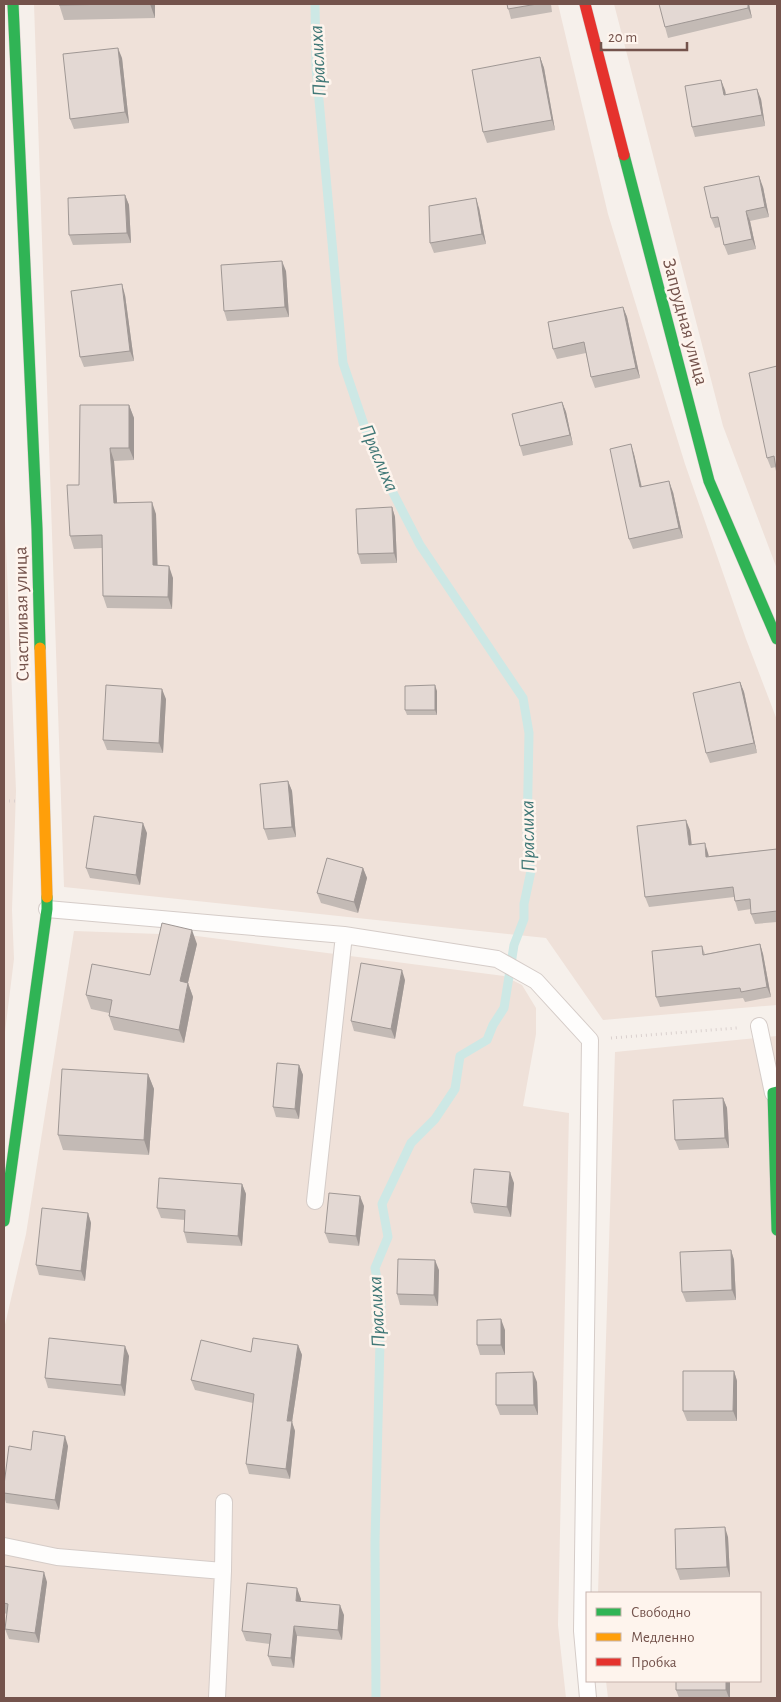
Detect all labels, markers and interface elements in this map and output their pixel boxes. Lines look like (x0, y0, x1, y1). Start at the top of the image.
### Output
scale bar (601, 20, 687, 52)
water label: Праслиха (306, 25, 330, 97)
text: 20 m (608, 30, 637, 45)
street label: Запрудная улица (659, 256, 711, 388)
water label: Праслиха (356, 421, 402, 495)
street label: Счастливая улица (11, 546, 33, 682)
water label: Праслиха (517, 800, 539, 872)
water label: Праслиха (365, 1276, 389, 1348)
legend (586, 1592, 761, 1682)
text: Свободно (631, 1605, 691, 1620)
text: Медленно (631, 1630, 695, 1645)
text: Пробка (631, 1655, 677, 1670)

